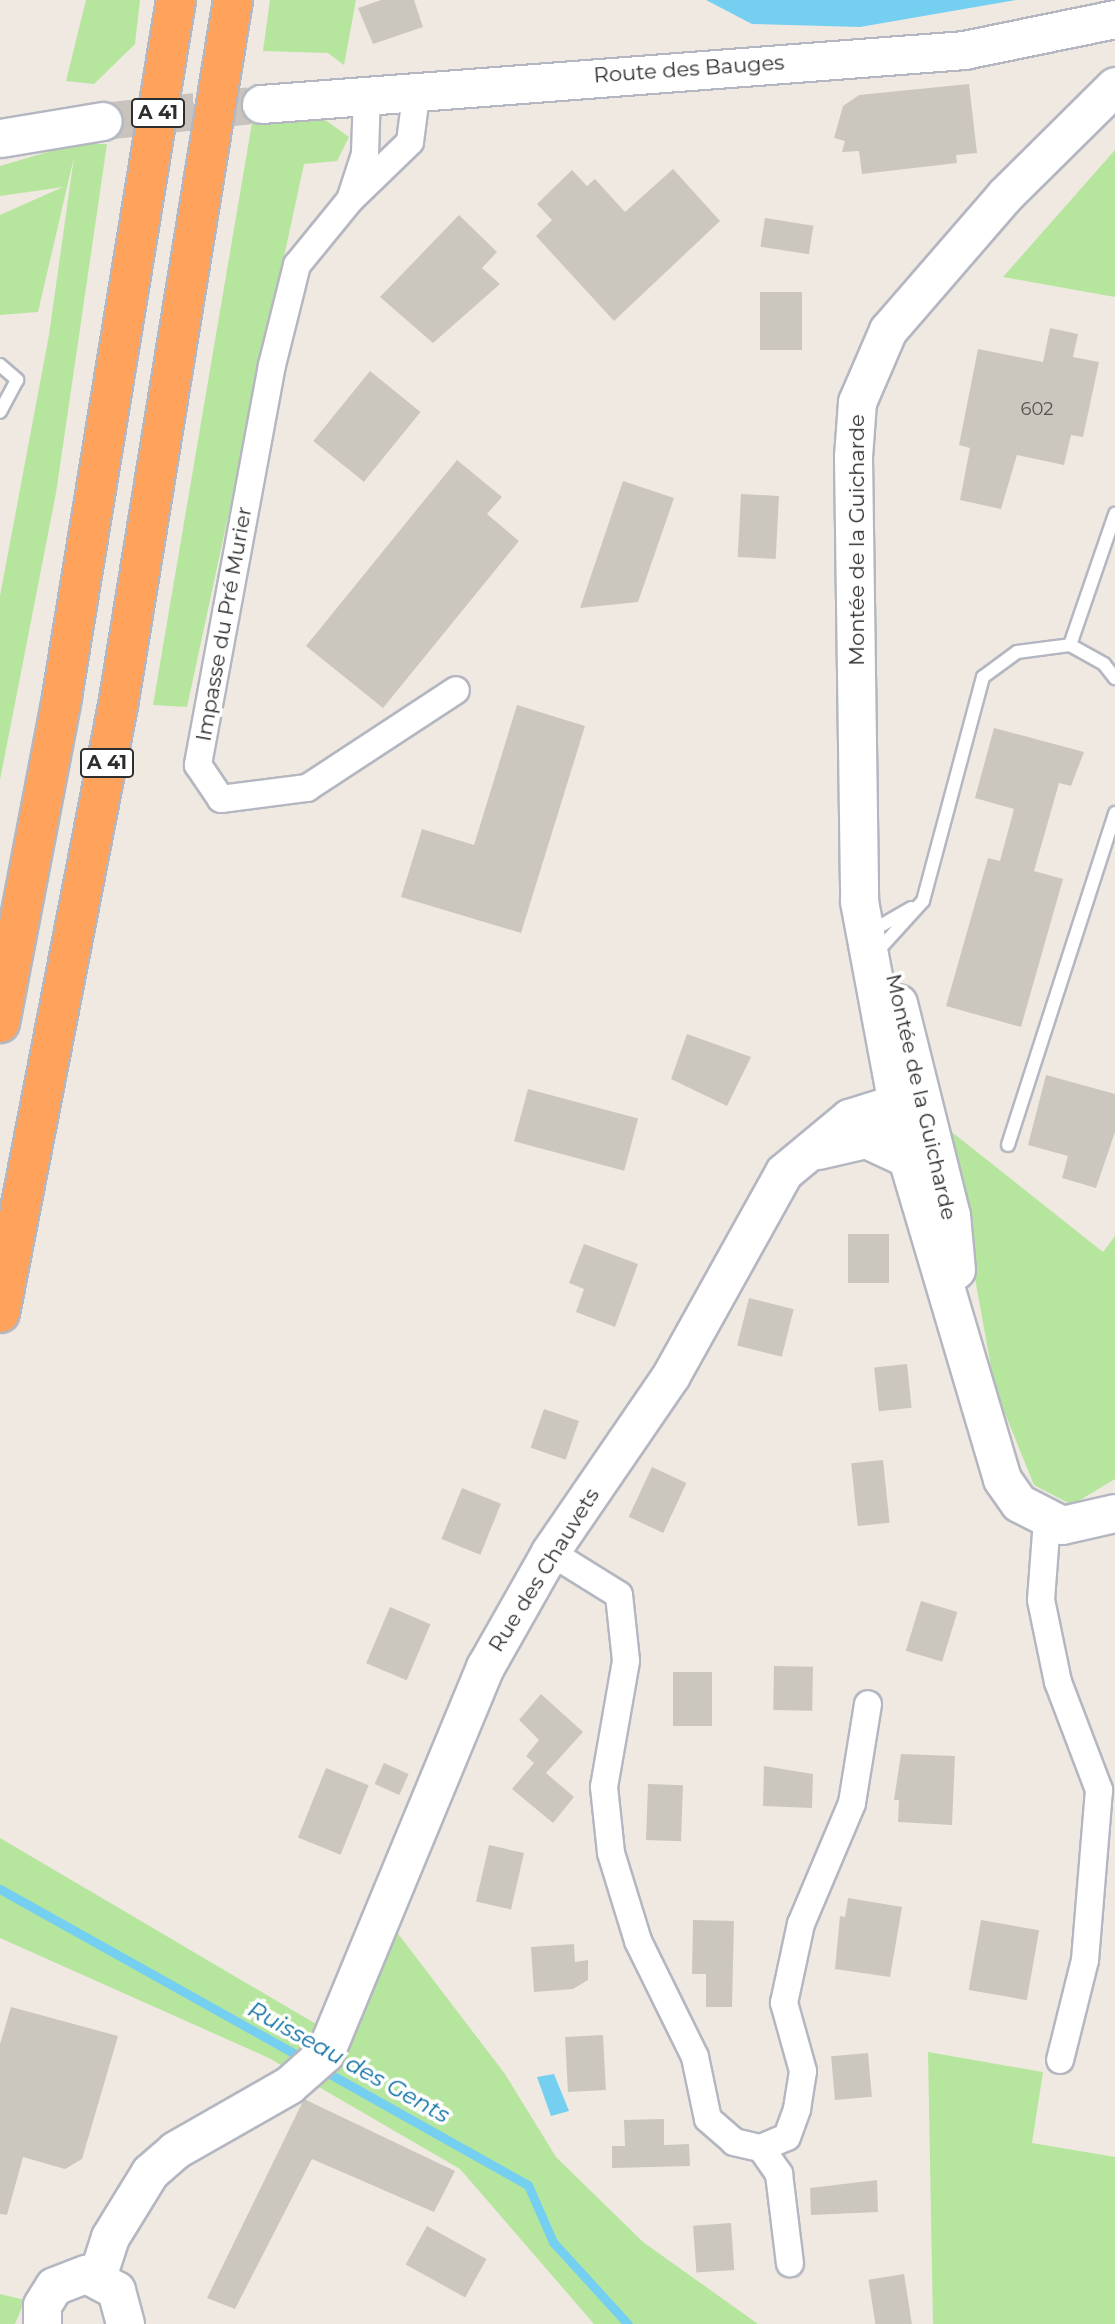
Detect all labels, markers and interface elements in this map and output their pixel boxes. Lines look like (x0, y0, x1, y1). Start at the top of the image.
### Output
street label: Route des Bauges (593, 50, 785, 88)
road number: A 41 (130, 97, 186, 128)
house number: 602 (1020, 398, 1054, 420)
street label: Montée de la Guicharde (844, 414, 870, 666)
street label: Impasse du Pré Murier (191, 505, 257, 743)
road number: A 41 (79, 748, 135, 778)
street label: Montée de la Guicharde (880, 972, 962, 1222)
street label: Rue des Chauvets (483, 1483, 605, 1657)
water label: Ruisseau des Gents (243, 1995, 455, 2129)

